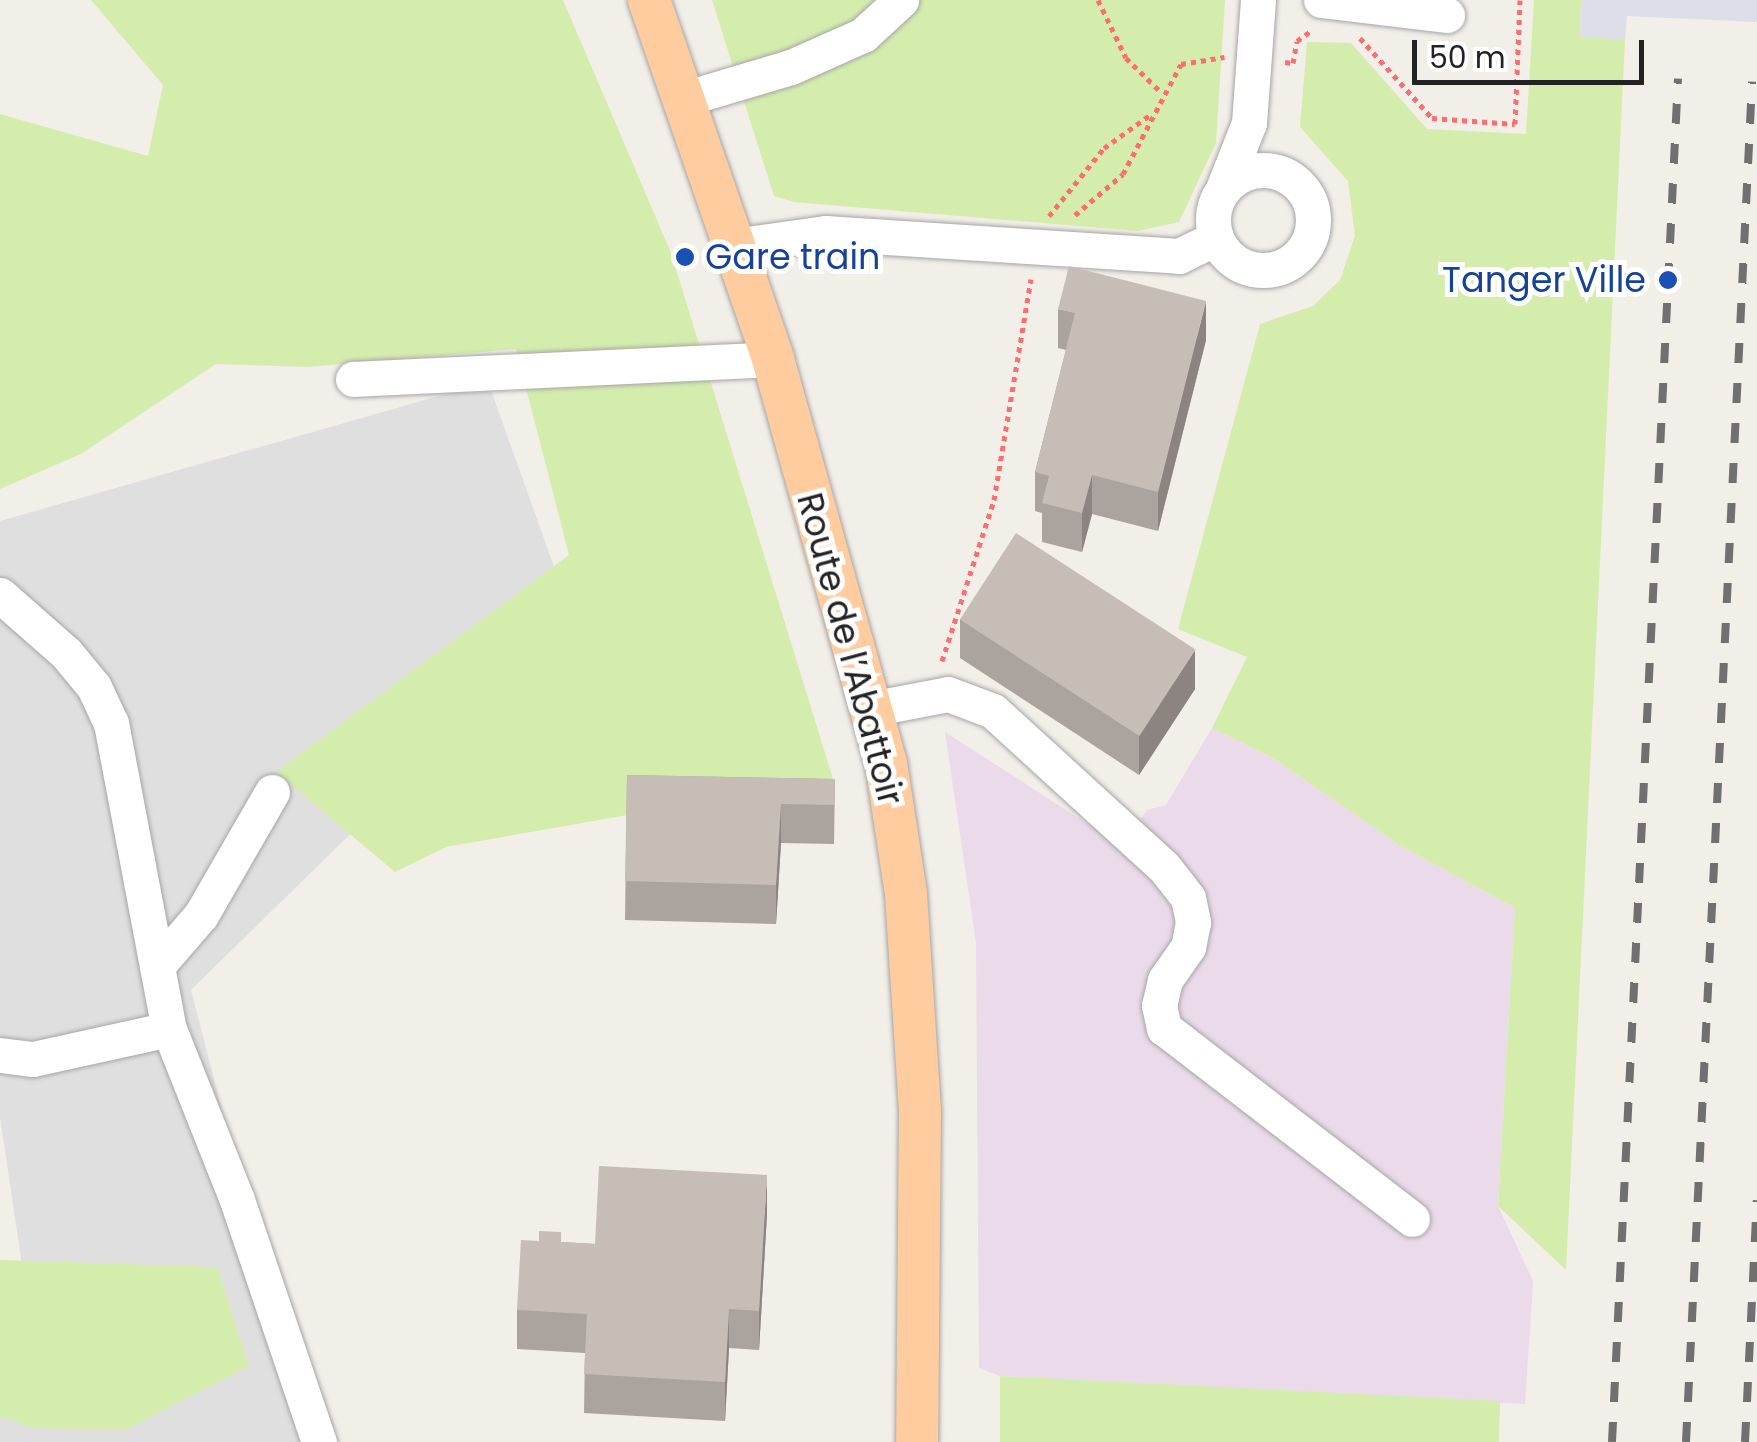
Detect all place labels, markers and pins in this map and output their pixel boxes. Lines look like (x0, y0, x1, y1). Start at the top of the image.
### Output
place label: Gare train (705, 236, 880, 278)
marker: Gare train (674, 246, 696, 268)
place label: Tanger Ville (1442, 259, 1646, 301)
marker: Tanger Ville (1655, 267, 1681, 293)

